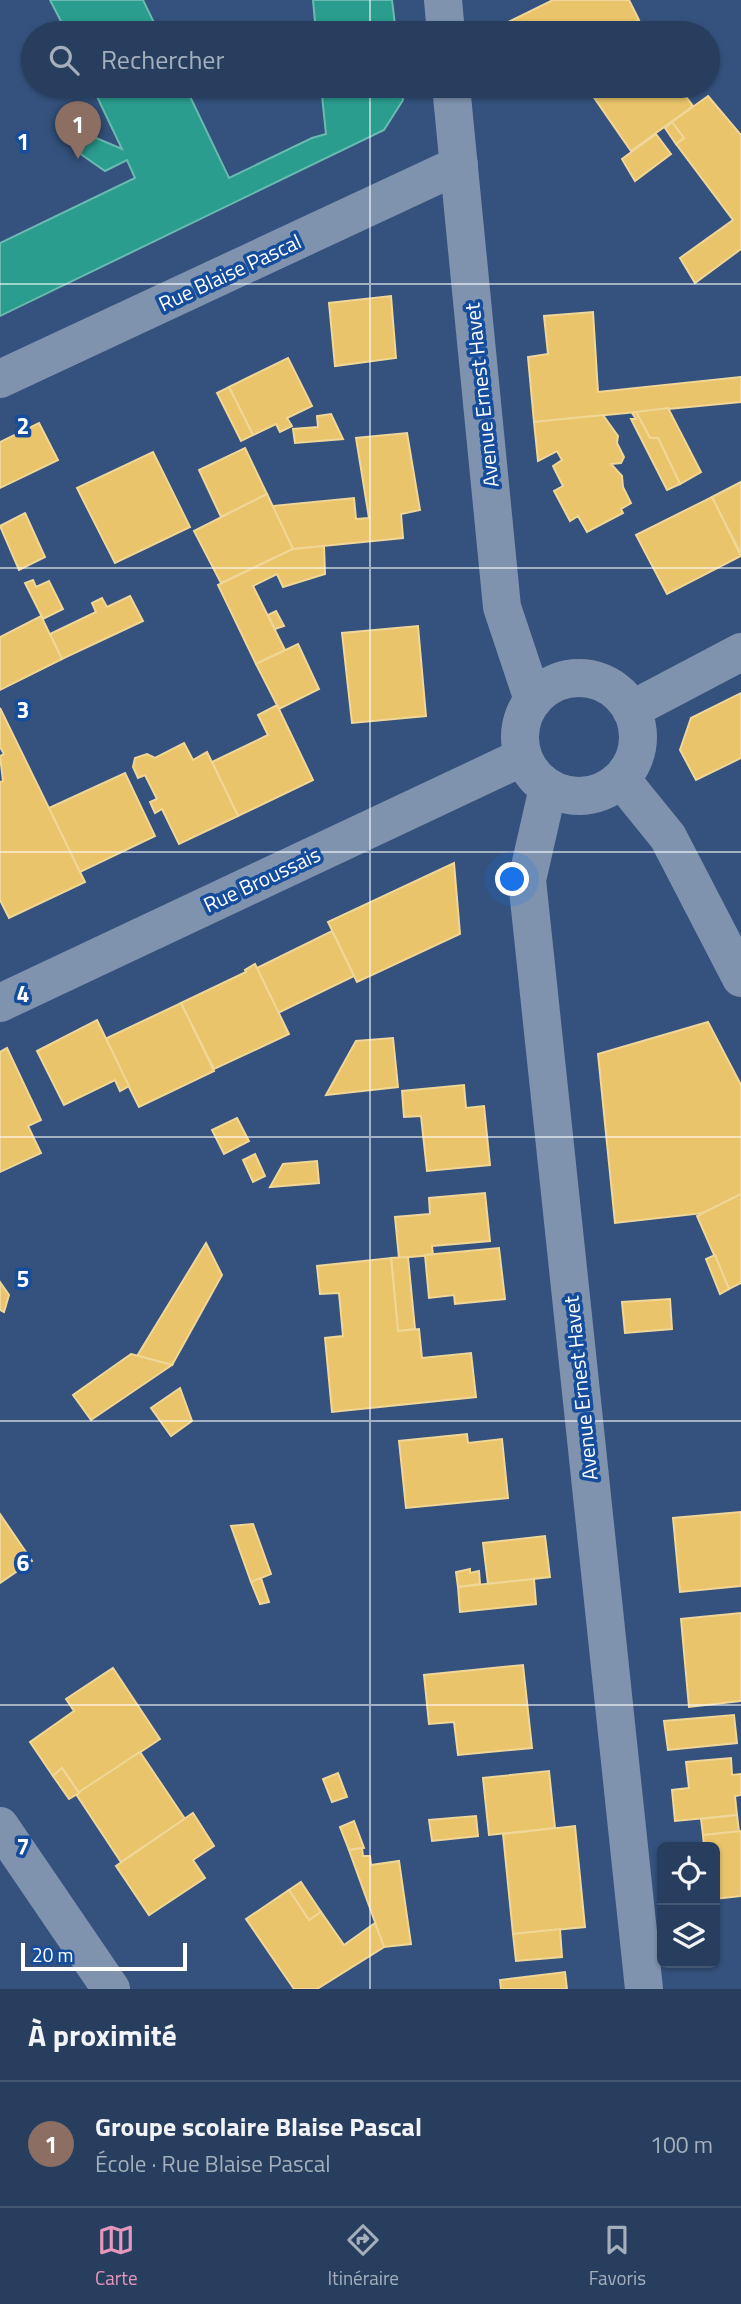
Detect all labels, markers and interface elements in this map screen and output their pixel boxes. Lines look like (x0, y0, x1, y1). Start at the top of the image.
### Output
search box (21, 21, 720, 98)
text: Rechercher (101, 40, 225, 79)
icon: search (45, 41, 83, 79)
pin: 1 (55, 101, 101, 159)
text: 1 (17, 124, 29, 159)
street label: Rue Blaise Pascal (153, 225, 306, 319)
street label: Avenue Ernest Havet (455, 301, 507, 489)
text: 2 (17, 408, 29, 443)
text: 3 (17, 692, 29, 727)
street label: Rue Broussais (198, 838, 325, 920)
your location (495, 862, 529, 896)
text: 4 (17, 976, 29, 1011)
text: 5 (17, 1261, 29, 1296)
street label: Avenue Ernest Havet (554, 1294, 606, 1482)
text: 6 (17, 1545, 30, 1580)
text: 7 (17, 1829, 29, 1864)
map controls (657, 1842, 720, 1968)
button: locate (657, 1842, 720, 1905)
button: layers (657, 1905, 720, 1968)
scale bar (21, 1940, 187, 1972)
text: 20 m (32, 1940, 73, 1969)
text: À proximité (28, 2012, 177, 2058)
text: Groupe scolaire Blaise Pascal (95, 2107, 422, 2146)
text: 1 (45, 2127, 57, 2162)
text: 100 m (650, 2127, 713, 2162)
text: École · Rue Blaise Pascal (95, 2146, 331, 2181)
tab: Carte (95, 2221, 138, 2292)
tab: Itinéraire (327, 2221, 399, 2292)
tab: Favoris (589, 2221, 646, 2292)

